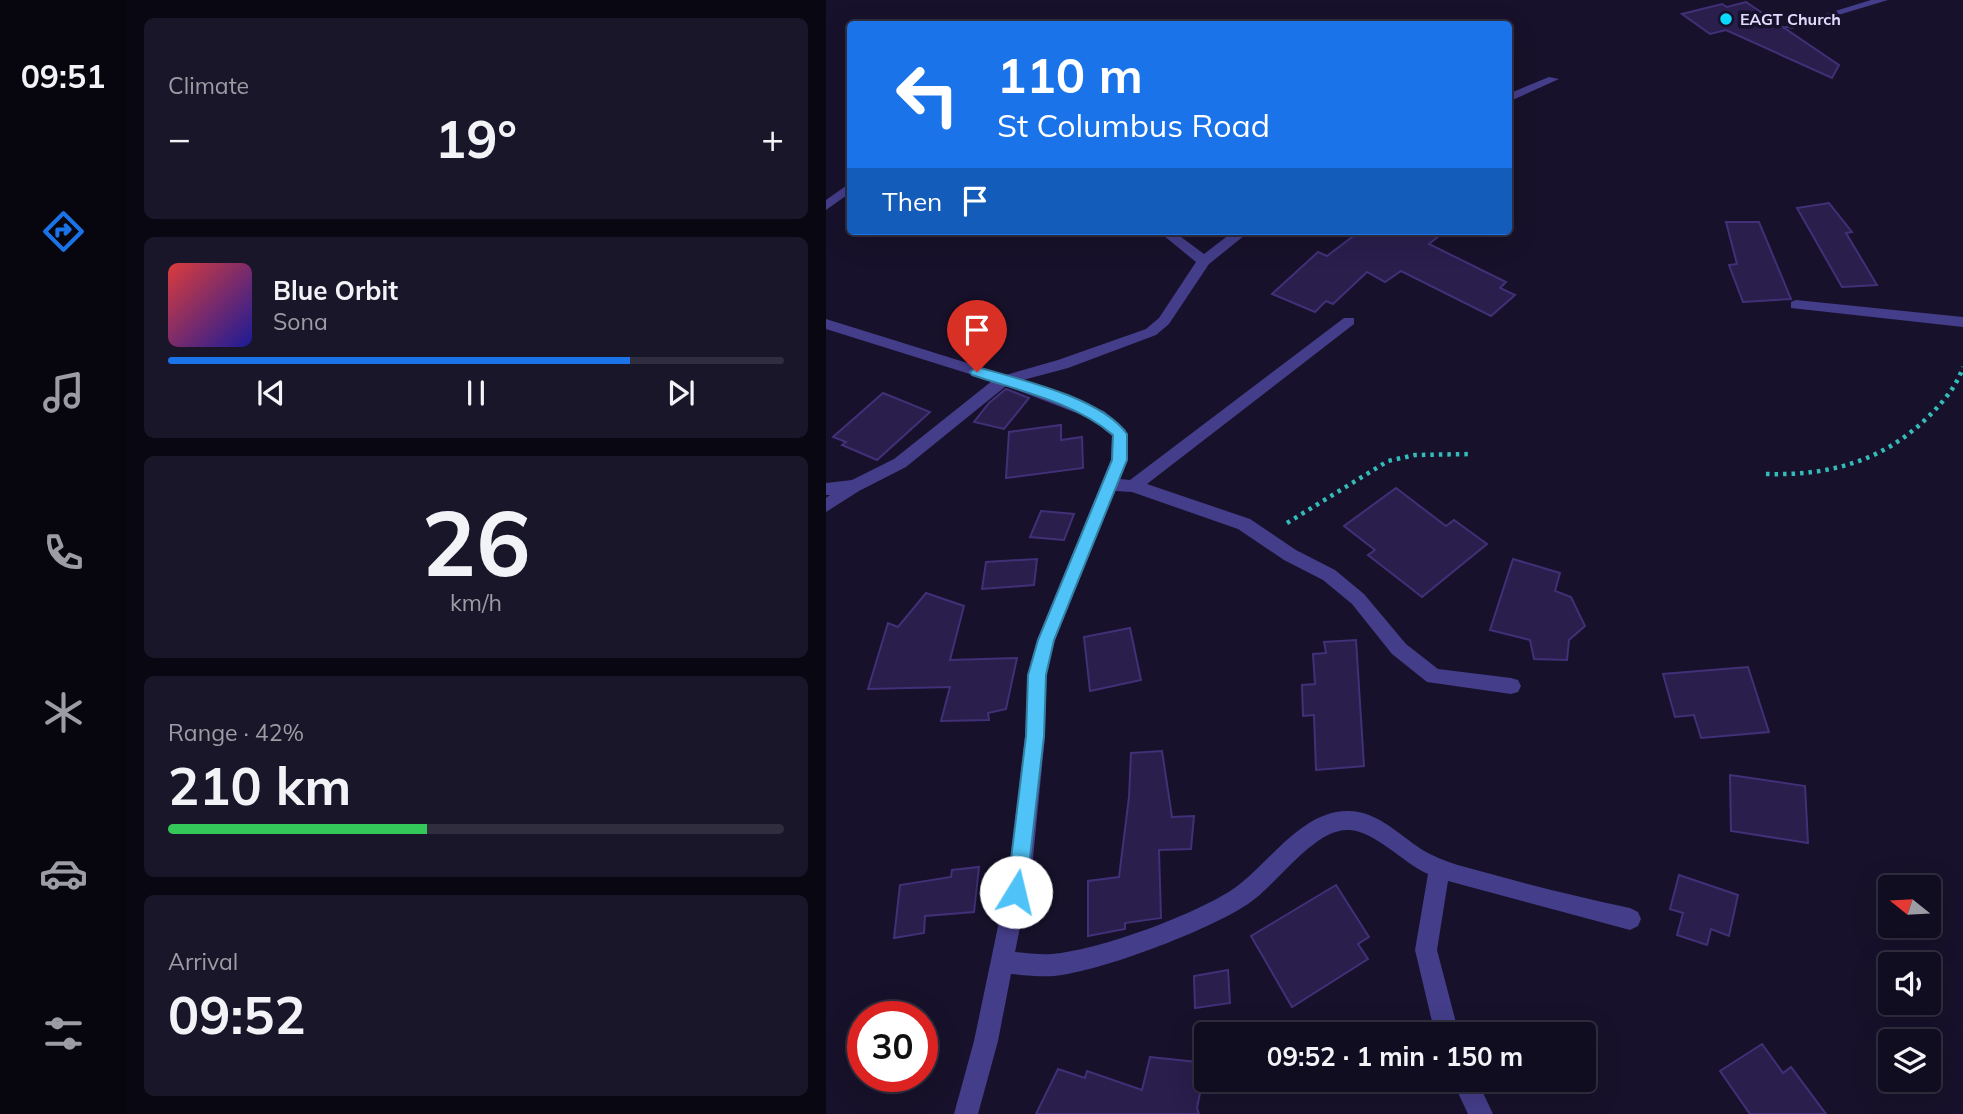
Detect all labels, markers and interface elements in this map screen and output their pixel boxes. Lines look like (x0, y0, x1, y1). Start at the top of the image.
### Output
place label: EAGT Church (1740, 9, 1841, 29)
marker: EAGT Church (1718, 11, 1734, 27)
text: 110 m (997, 44, 1143, 105)
icon: left (882, 49, 973, 140)
text: 09:51 (21, 56, 105, 96)
text: Climate (168, 71, 249, 100)
text: St Columbus Road (997, 105, 1270, 145)
text: 19° (435, 106, 517, 171)
text: − (168, 114, 191, 162)
text: + (761, 114, 784, 162)
icon: arrive (956, 182, 994, 220)
text: Then (882, 185, 942, 218)
icon: directions (39, 207, 88, 256)
text: Blue Orbit (273, 274, 398, 307)
pin (947, 300, 1007, 372)
text: Sona (273, 307, 328, 336)
icon: arrive (958, 311, 996, 349)
icon: music (39, 368, 88, 417)
icon: previous (252, 374, 290, 412)
icon: pause (457, 374, 495, 412)
icon: next (662, 374, 700, 412)
text: 26 (421, 485, 531, 599)
icon: phone (39, 528, 88, 577)
text: km/h (450, 588, 502, 617)
icon: climate (39, 688, 88, 737)
text: Range · 42% (168, 718, 304, 747)
text: 210 km (168, 753, 351, 818)
icon: car (39, 849, 88, 898)
position arrow (979, 855, 1053, 929)
north arrow (1878, 875, 1941, 938)
map controls (1878, 875, 1941, 1092)
text: Arrival (168, 947, 238, 976)
button: sound (1878, 952, 1941, 1015)
text: 09:52 (168, 982, 306, 1047)
speed limit sign: 30 (847, 1001, 938, 1092)
icon: filters (39, 1009, 88, 1058)
button: layers (1878, 1029, 1941, 1092)
text: 09:52 · 1 min · 150 m (1267, 1040, 1523, 1073)

